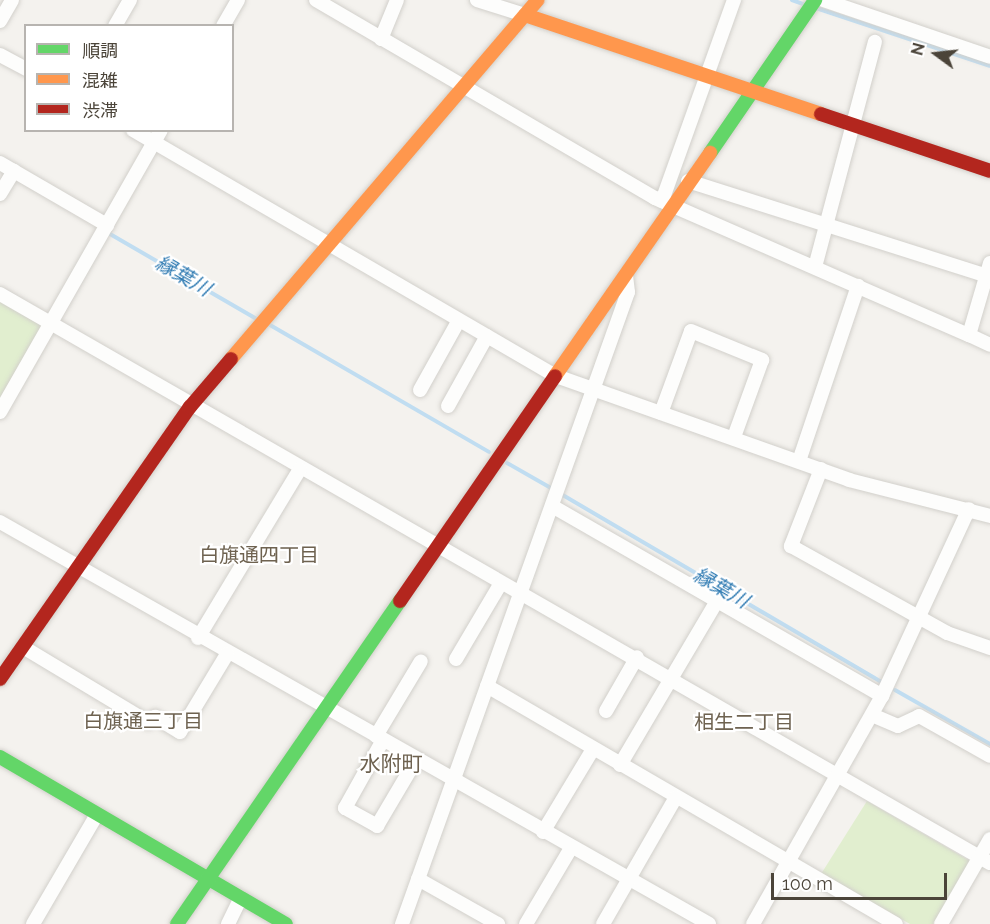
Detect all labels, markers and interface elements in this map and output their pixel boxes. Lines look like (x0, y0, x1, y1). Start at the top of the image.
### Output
legend (24, 24, 234, 132)
north arrow (906, 24, 966, 84)
text: 順調 (82, 40, 118, 61)
text: N (907, 41, 929, 58)
text: 混雑 (82, 70, 118, 91)
text: 渋滞 (82, 100, 118, 121)
water label: 縁葉川 (151, 251, 215, 301)
district label: 白旗通四丁目 (199, 543, 319, 567)
water label: 縁葉川 (689, 563, 753, 613)
district label: 白旗通三丁目 (83, 709, 203, 733)
district label: 相生二丁目 (694, 710, 794, 734)
district label: 水附町 (360, 751, 422, 777)
scale bar (774, 861, 950, 899)
text: 100 m (782, 873, 833, 894)

